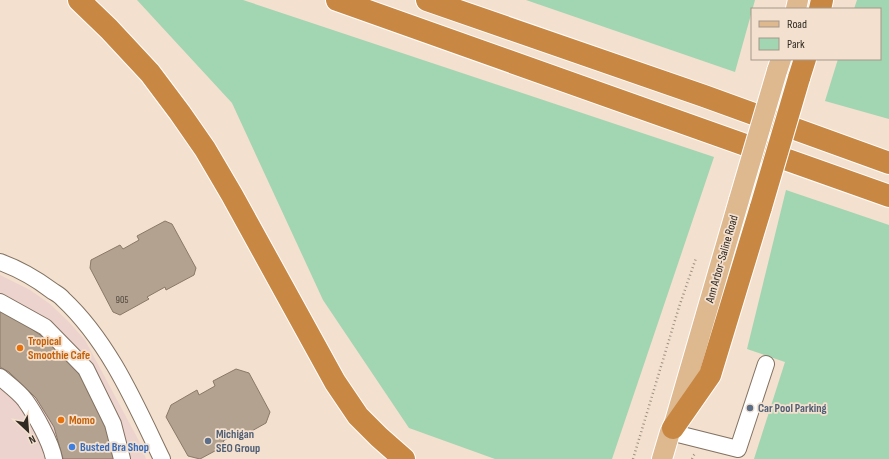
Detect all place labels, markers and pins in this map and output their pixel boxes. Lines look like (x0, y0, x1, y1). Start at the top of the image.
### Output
place label: Tropical Smoothie Cafe (28, 334, 90, 363)
marker: Tropical Smoothie Cafe (15, 343, 25, 353)
place label: Car Pool Parking (758, 401, 827, 416)
marker: Car Pool Parking (745, 403, 755, 413)
place label: Momo (69, 413, 95, 428)
marker: Momo (56, 415, 66, 425)
place label: Michigan SEO Group (216, 427, 260, 456)
marker: Michigan SEO Group (203, 436, 213, 446)
place label: Busted Bra Shop (80, 440, 149, 455)
marker: Busted Bra Shop (67, 442, 77, 452)

